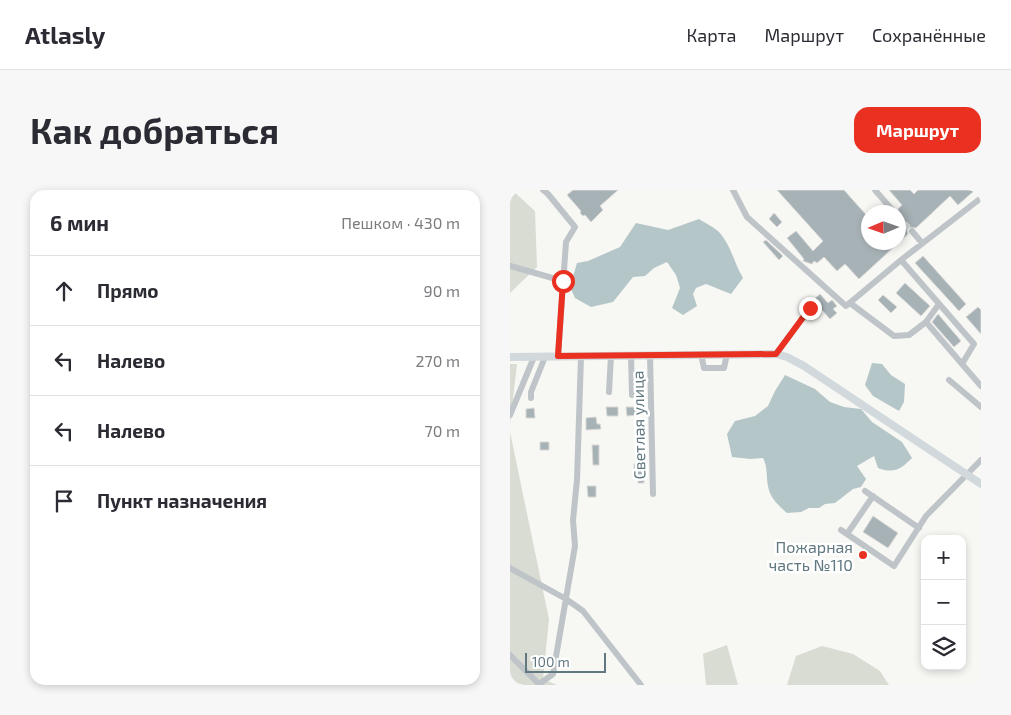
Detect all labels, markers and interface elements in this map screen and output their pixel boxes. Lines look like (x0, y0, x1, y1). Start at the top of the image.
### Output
text: Atlasly (25, 20, 105, 49)
text: Карта (686, 24, 736, 46)
text: Маршрут (764, 24, 844, 46)
text: Сохранённые (872, 24, 986, 46)
button: Маршрут (854, 107, 981, 153)
text: Как добраться (30, 109, 279, 151)
north arrow (861, 205, 906, 250)
text: 6 мин (50, 210, 109, 235)
text: Пешком · 430 m (341, 213, 460, 232)
route start (552, 270, 575, 293)
icon: ahead (50, 277, 78, 305)
text: Прямо (97, 279, 159, 302)
text: 90 m (424, 281, 460, 300)
route end (799, 297, 822, 320)
icon: left (50, 347, 78, 375)
text: Налево (97, 349, 165, 372)
text: 270 m (416, 351, 460, 370)
street label: Светлая улица (628, 370, 649, 480)
icon: left (50, 417, 78, 445)
text: Налево (97, 419, 165, 442)
text: 70 m (425, 421, 460, 440)
icon: arrive (50, 487, 78, 515)
text: Пункт назначения (97, 489, 267, 512)
map controls (921, 535, 966, 670)
button: + (921, 535, 966, 580)
place label: Пожарная часть №110 (769, 537, 853, 574)
marker: Пожарная часть №110 (857, 549, 869, 561)
button: − (921, 580, 966, 625)
button: layers (921, 625, 966, 670)
scale bar (525, 650, 606, 673)
text: 100 m (532, 653, 570, 670)

